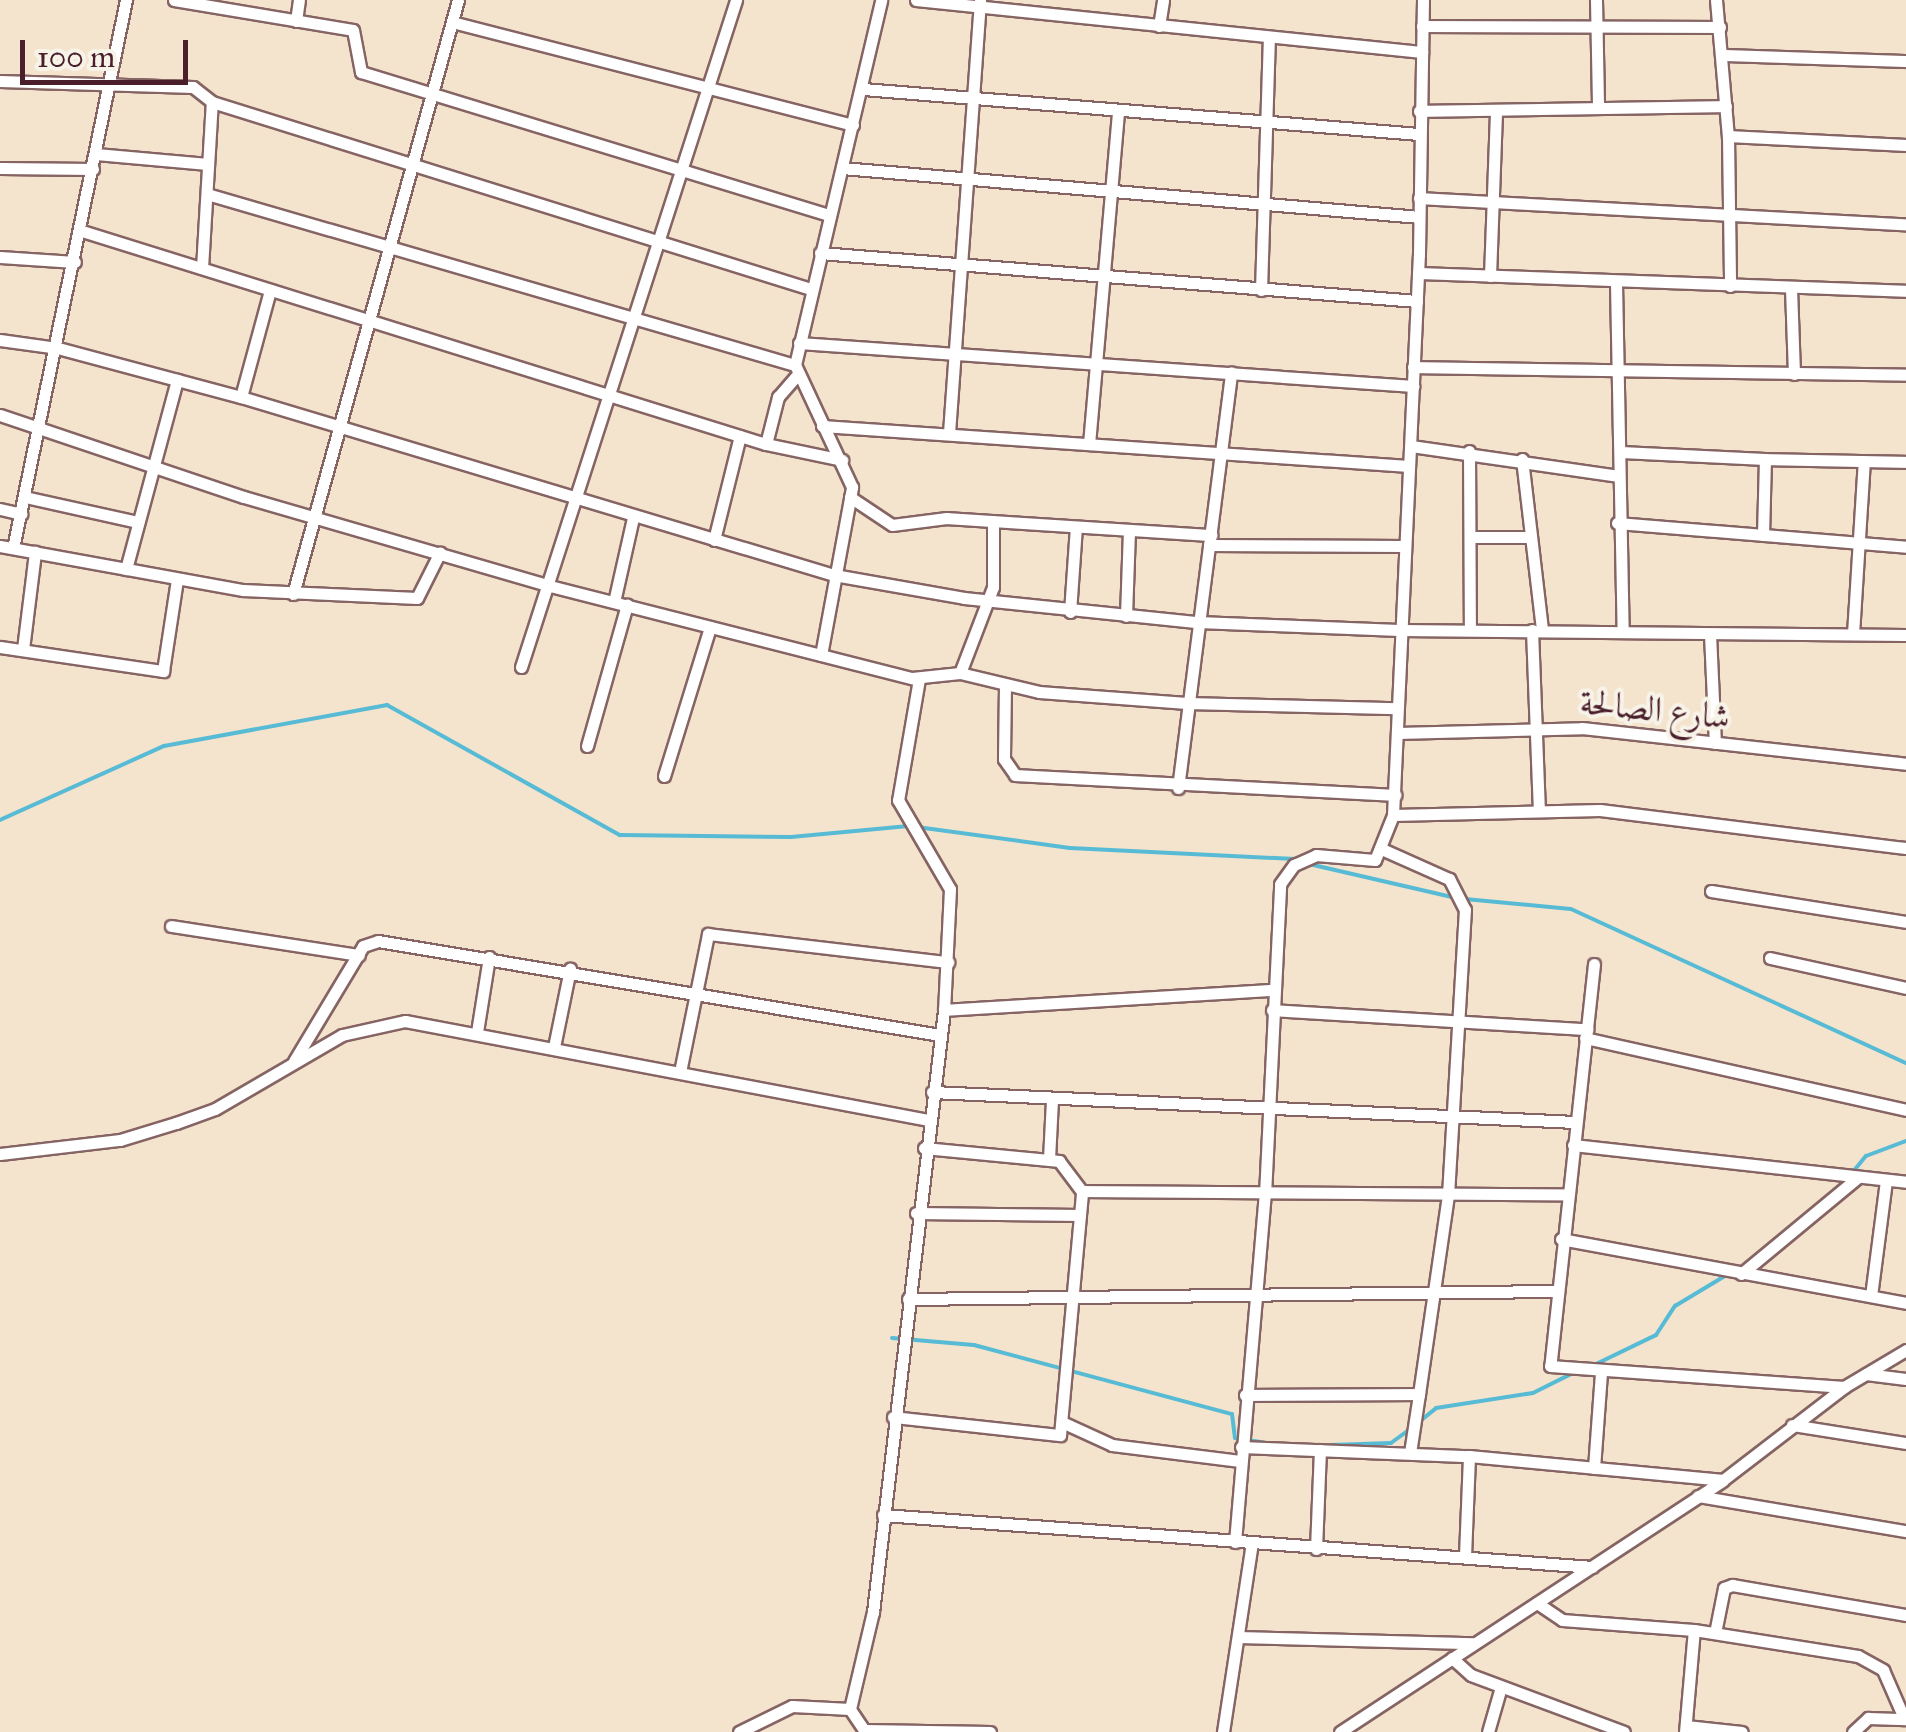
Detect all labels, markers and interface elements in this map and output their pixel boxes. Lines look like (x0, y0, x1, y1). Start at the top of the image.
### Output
scale bar (25, 20, 192, 82)
text: 100 m (37, 39, 115, 75)
street label: شارع الصالحة (1578, 681, 1732, 739)

